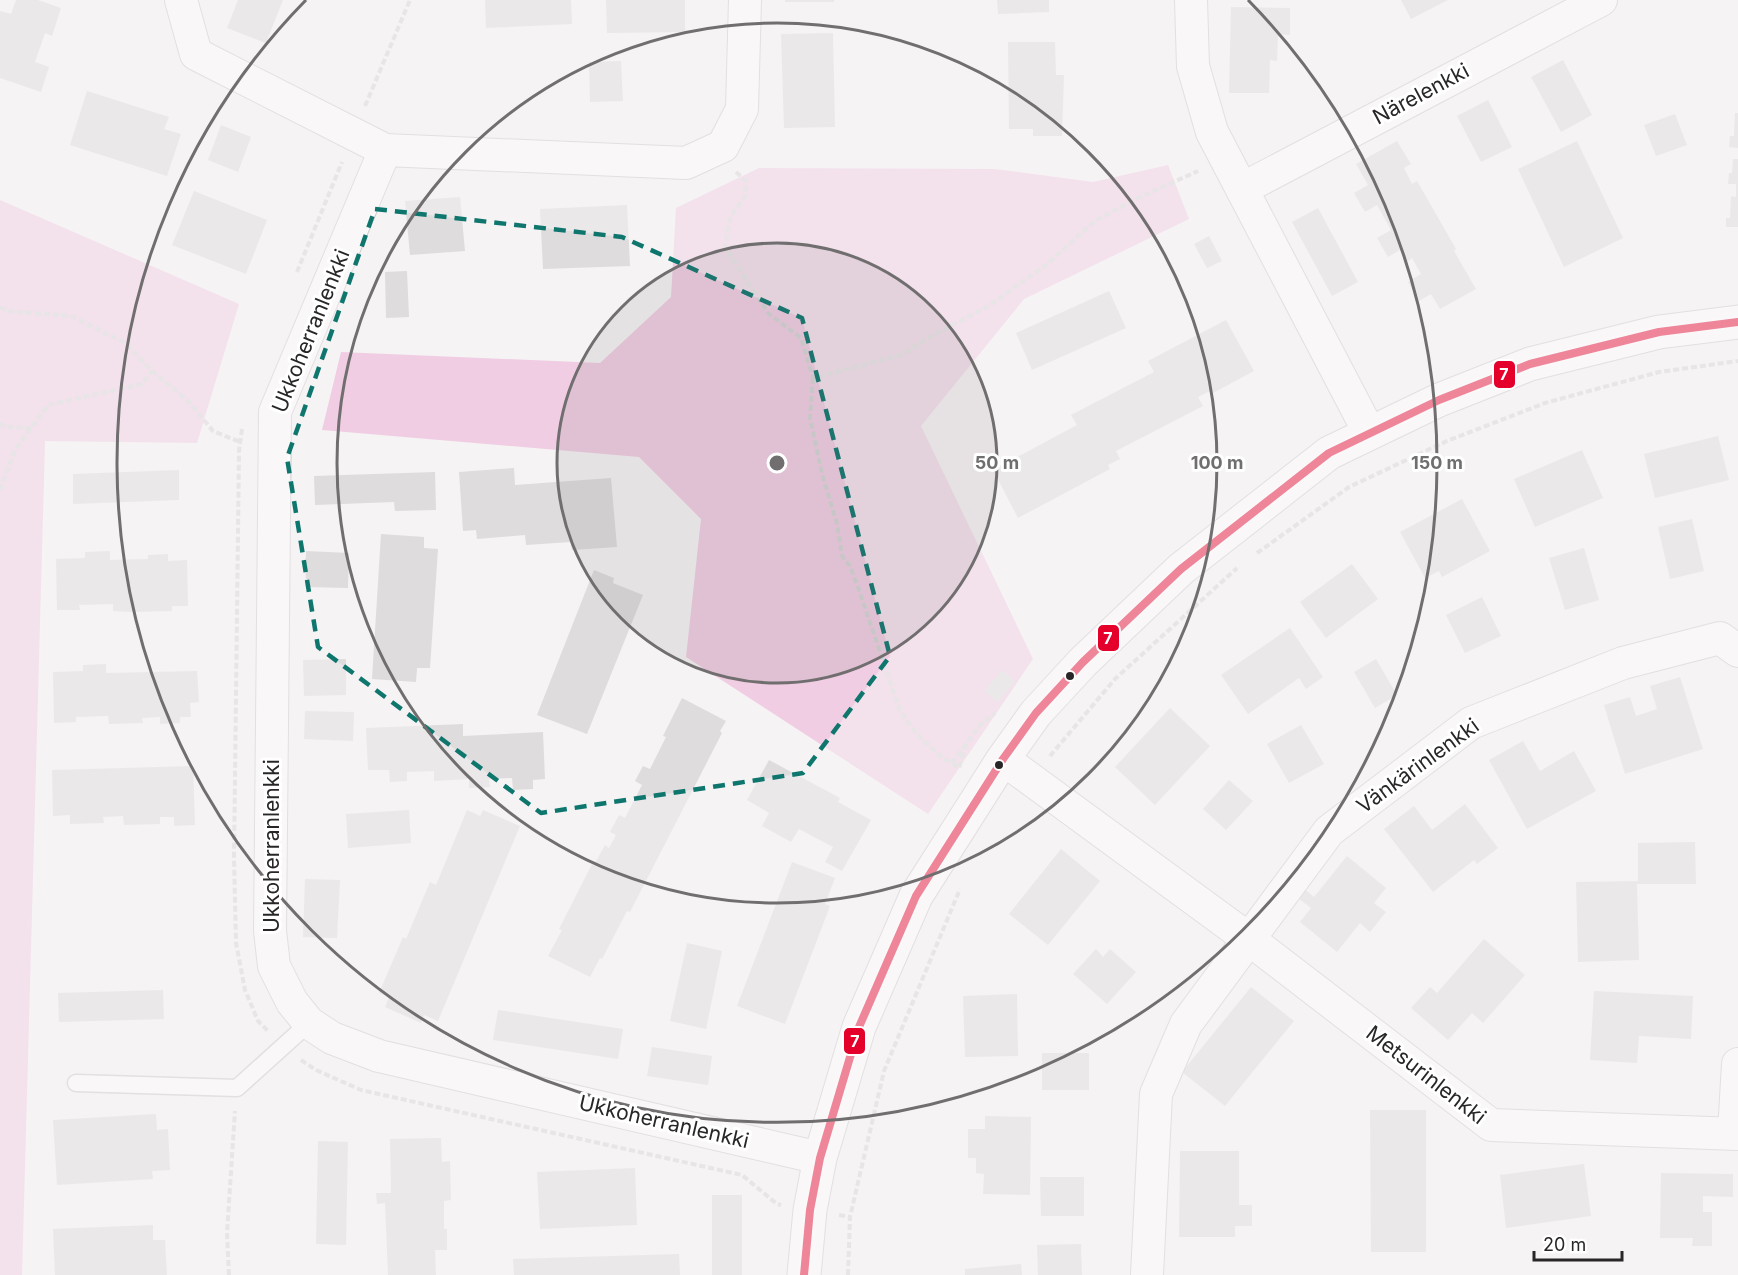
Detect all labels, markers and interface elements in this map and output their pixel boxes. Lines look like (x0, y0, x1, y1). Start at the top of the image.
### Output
street label: Närelenkki (1368, 58, 1473, 129)
street label: Ukkoherranlenkki (266, 246, 355, 416)
line badge: 7 (1493, 360, 1516, 389)
text: 7 (1499, 364, 1509, 384)
text: 50 m (975, 452, 1019, 473)
text: 100 m (1191, 452, 1243, 473)
text: 150 m (1411, 452, 1463, 473)
centre of rings (767, 453, 787, 473)
line badge: 7 (1097, 624, 1120, 652)
text: 7 (1103, 628, 1113, 648)
unlabelled marker (1064, 670, 1076, 682)
street label: Vänkärinlenkki (1352, 713, 1484, 818)
street label: Ukkoherranlenkki (259, 759, 284, 933)
unlabelled marker (993, 759, 1005, 771)
street label: Metsurinlenkki (1361, 1020, 1491, 1129)
line badge: 7 (843, 1027, 866, 1055)
text: 7 (850, 1031, 860, 1051)
street label: Ukkoherranlenkki (577, 1090, 752, 1153)
scale bar (1534, 1224, 1622, 1262)
text: 20 m (1543, 1234, 1586, 1255)

